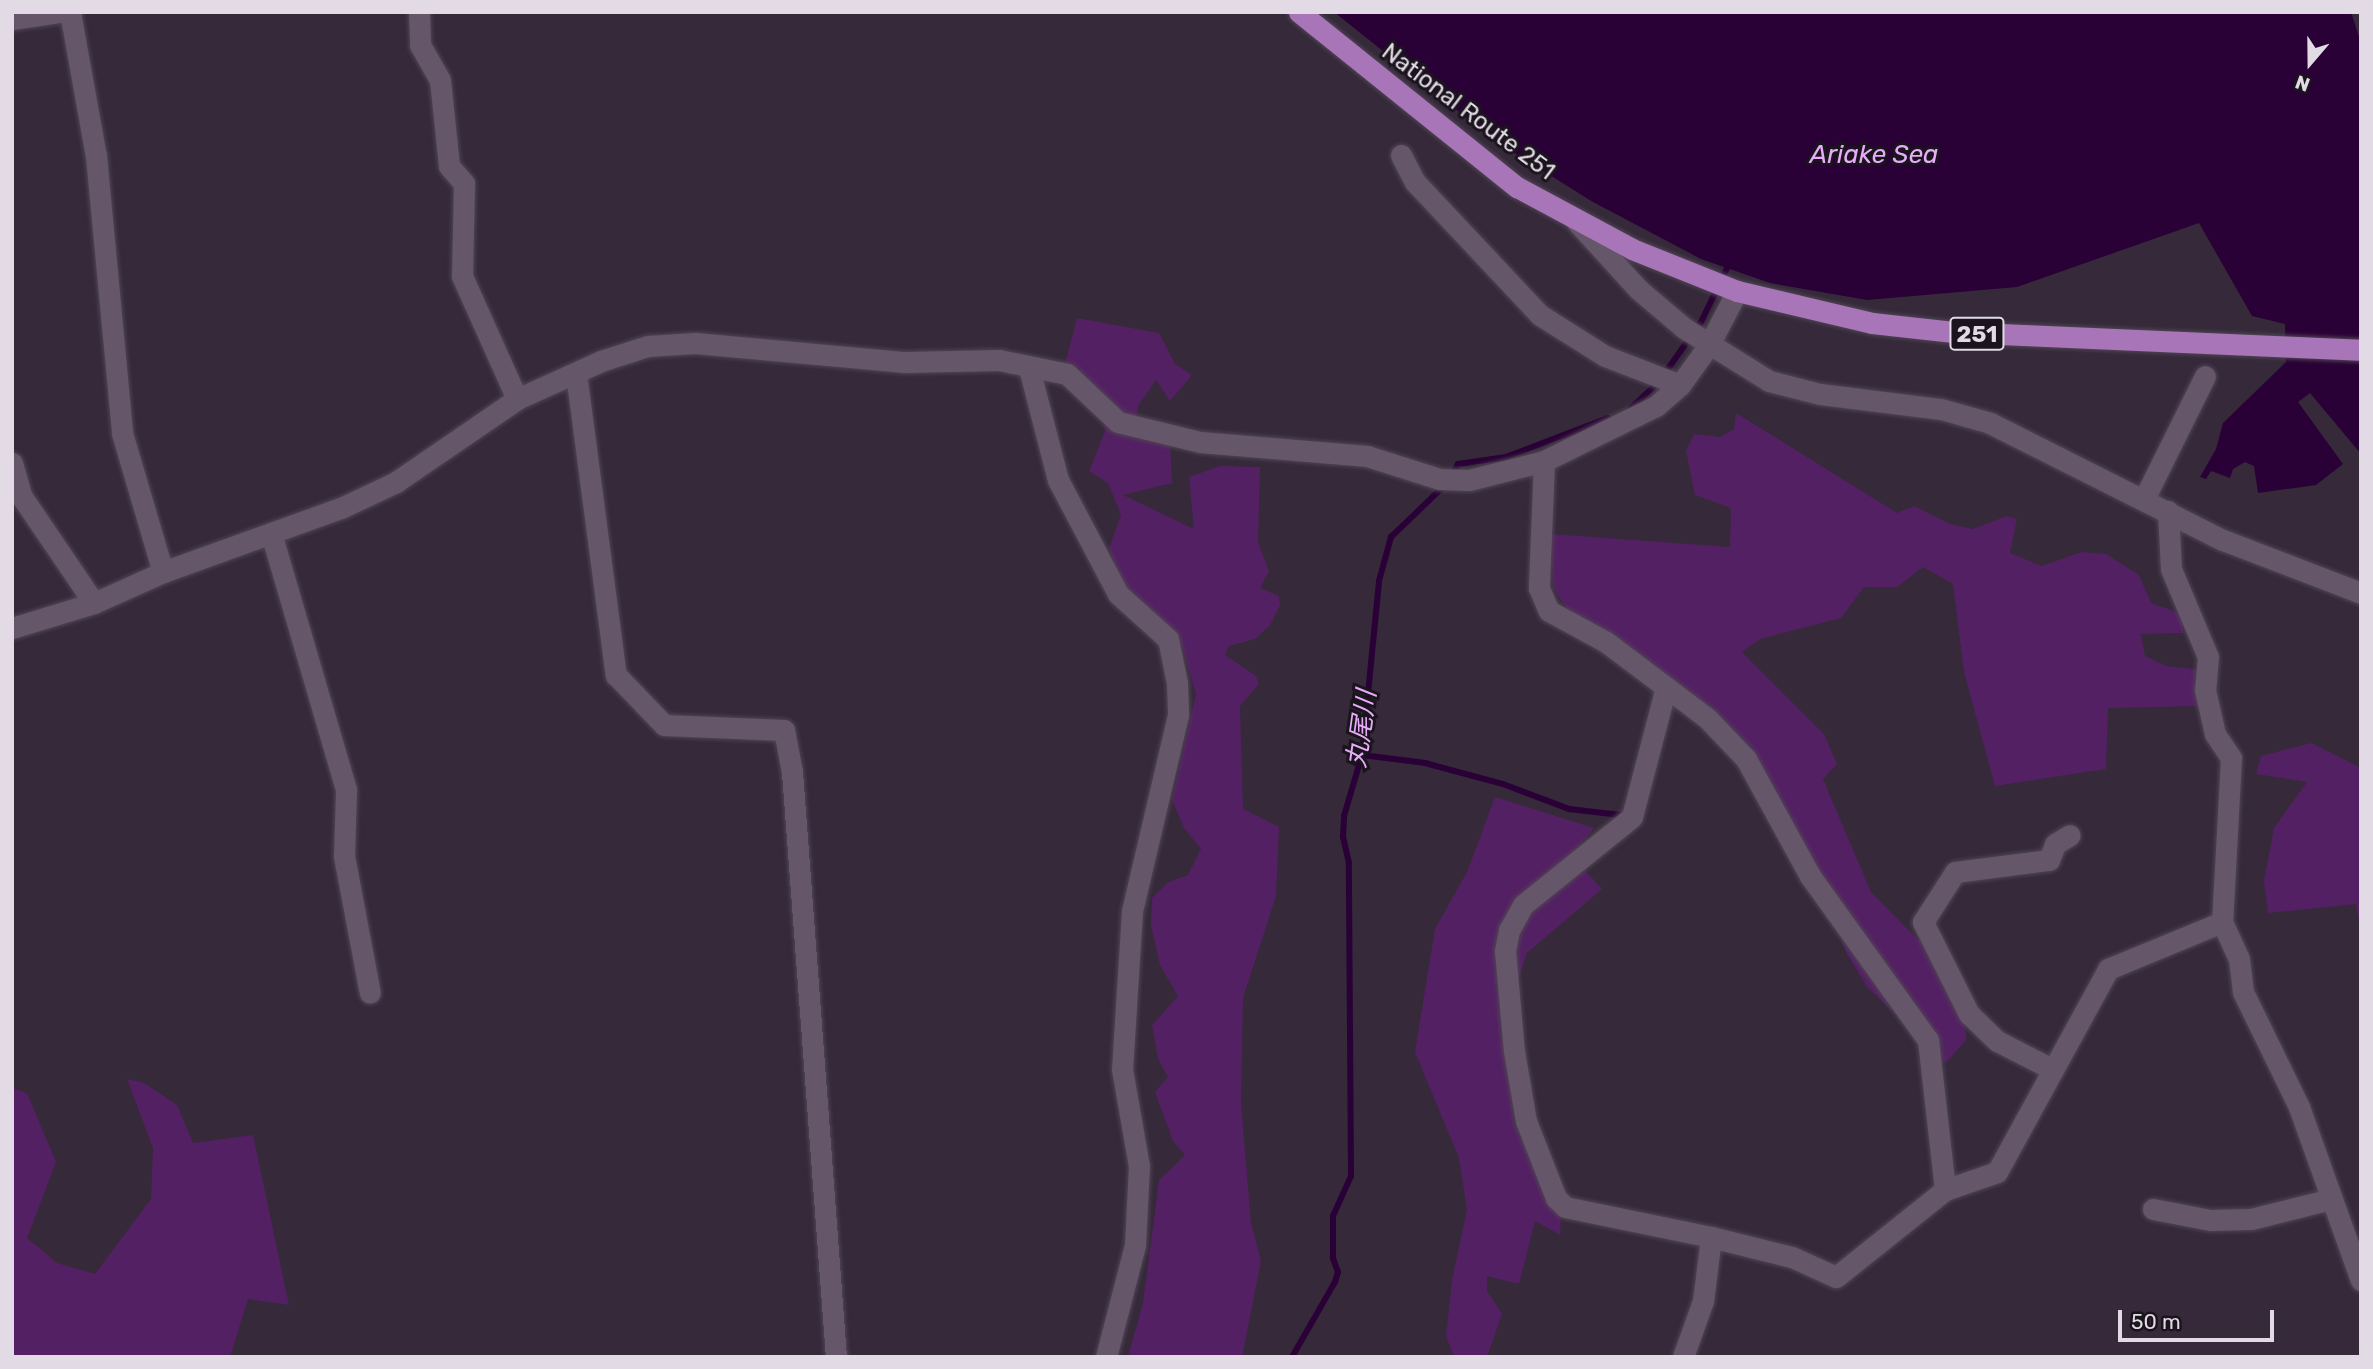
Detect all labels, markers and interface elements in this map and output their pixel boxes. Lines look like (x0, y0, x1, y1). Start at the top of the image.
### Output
north arrow (2275, 28, 2345, 98)
street label: National Route 251 (1376, 38, 1560, 186)
text: N (2292, 70, 2313, 96)
water label: Ariake Sea (1810, 139, 1938, 171)
road number: 251 (1949, 314, 2005, 354)
water label: 丸尾川 (1341, 688, 1383, 770)
scale bar (2121, 1296, 2277, 1340)
text: 50 m (2131, 1309, 2181, 1334)

